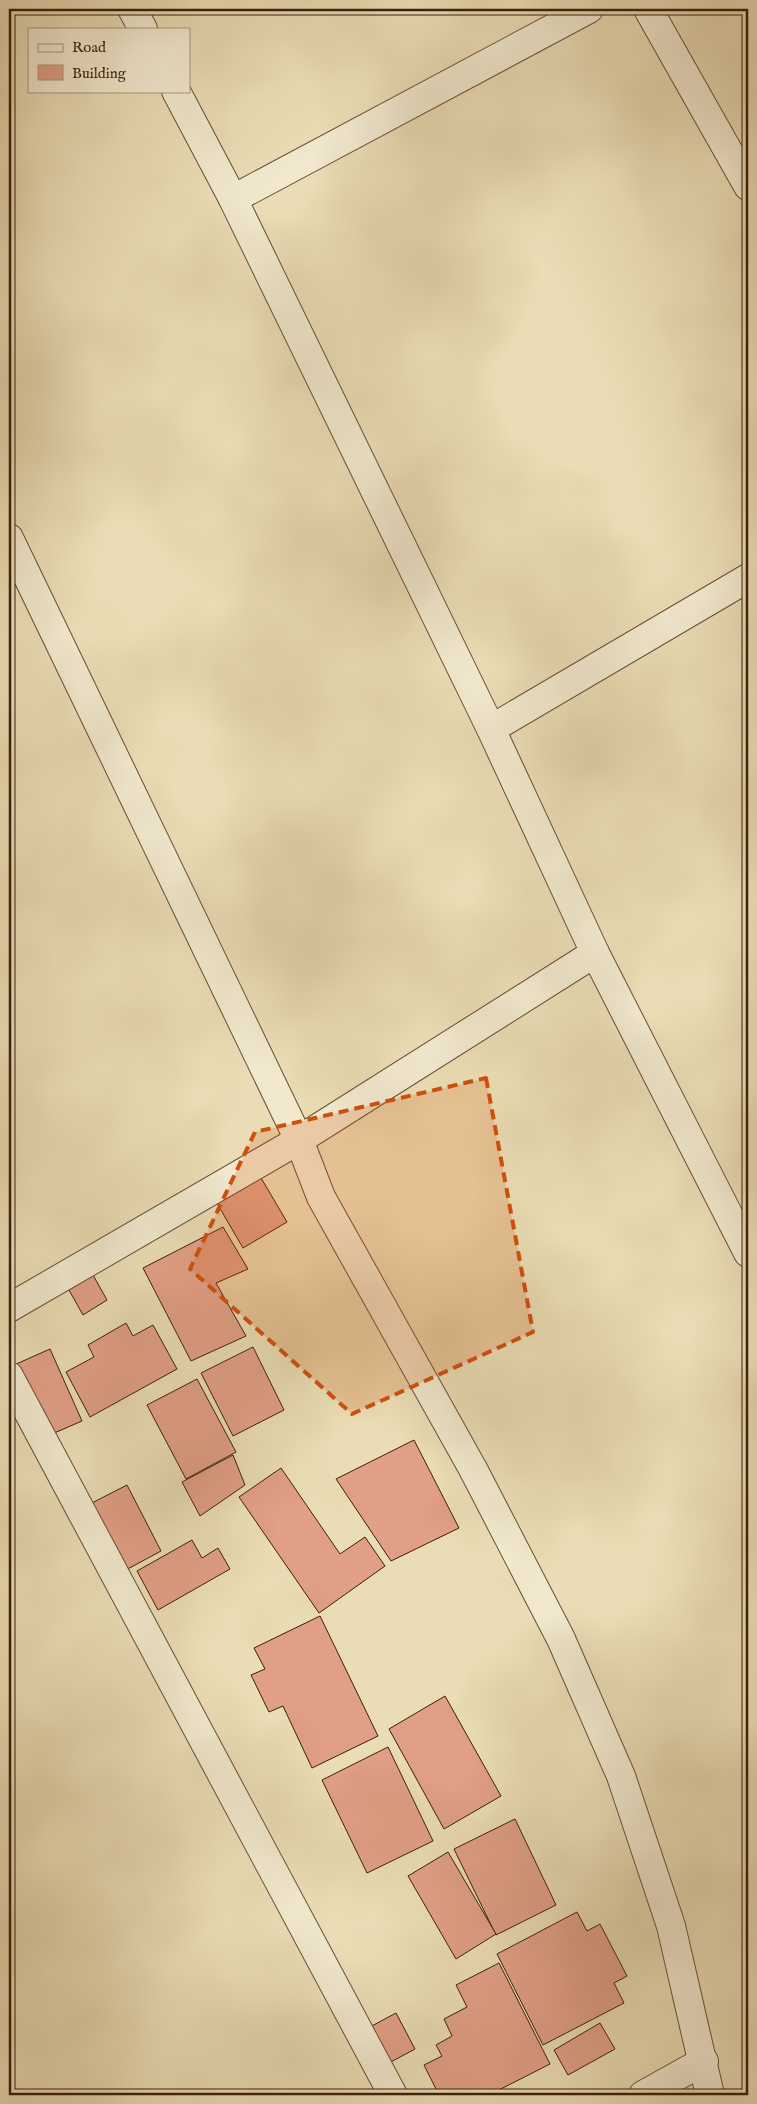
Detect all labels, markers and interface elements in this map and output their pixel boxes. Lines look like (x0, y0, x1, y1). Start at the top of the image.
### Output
legend (28, 28, 190, 92)
text: Road (72, 38, 107, 57)
text: Building (72, 64, 127, 83)

